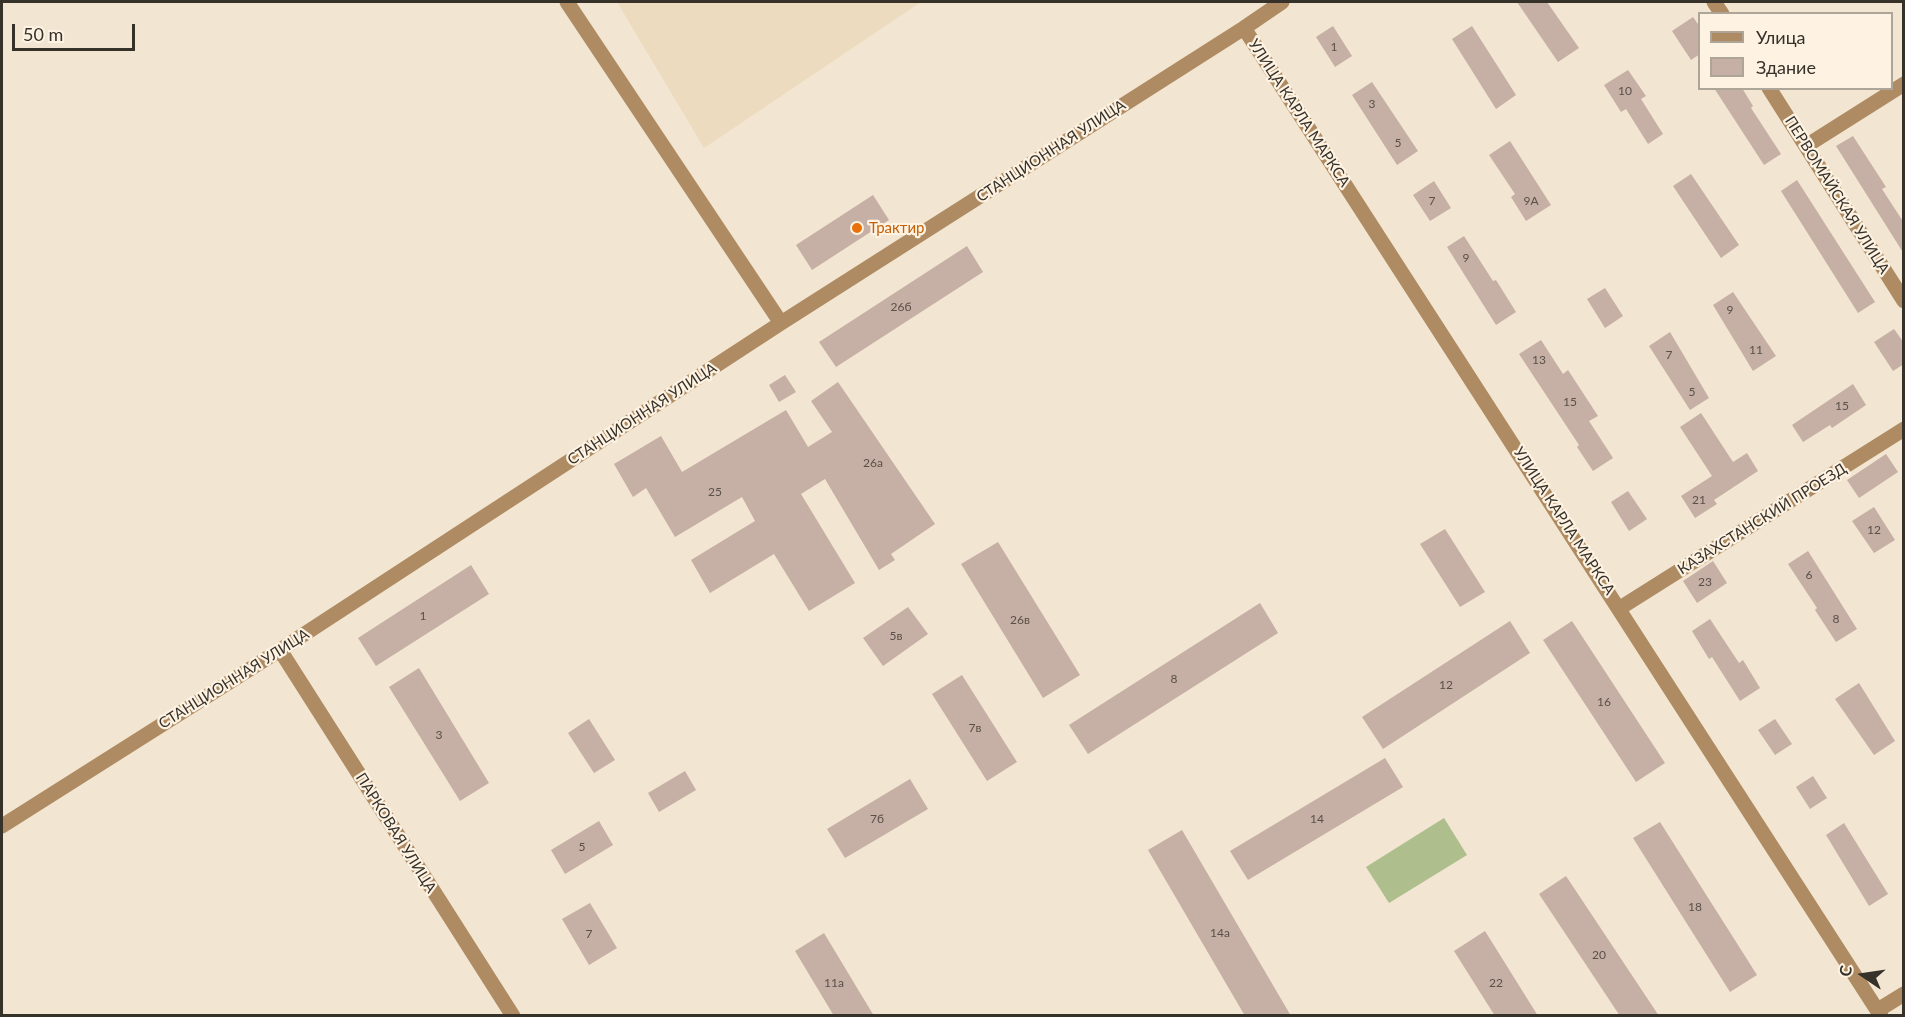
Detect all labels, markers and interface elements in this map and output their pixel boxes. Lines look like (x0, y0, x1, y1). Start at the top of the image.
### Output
scale bar (15, 12, 138, 50)
legend (1698, 12, 1893, 90)
text: 50 m (23, 23, 63, 45)
text: Улица (1756, 26, 1806, 48)
street label: УЛИЦА КАРЛА МАРКСА (1244, 36, 1354, 190)
house number: 1 (1331, 40, 1337, 54)
text: Здание (1756, 56, 1816, 78)
house number: 10 (1618, 84, 1632, 98)
street label: СТАНЦИОННАЯ УЛИЦА (973, 96, 1129, 206)
house number: 3 (1369, 97, 1375, 111)
street label: ПЕРВОМАЙСКАЯ УЛИЦА (1781, 113, 1893, 277)
house number: 5 (1395, 136, 1401, 150)
house number: 7 (1429, 194, 1435, 208)
house number: 9А (1523, 194, 1539, 208)
place label: Трактир (869, 219, 924, 237)
marker: Трактир (850, 221, 864, 235)
house number: 9 (1463, 251, 1469, 265)
house number: 26б (891, 300, 911, 314)
house number: 9 (1727, 303, 1733, 317)
house number: 11 (1749, 343, 1763, 357)
house number: 7 (1666, 348, 1672, 362)
house number: 13 (1532, 353, 1546, 367)
street label: СТАНЦИОННАЯ УЛИЦА (564, 359, 720, 469)
house number: 5 (1689, 385, 1695, 399)
house number: 15 (1563, 395, 1577, 409)
house number: 15 (1835, 399, 1849, 413)
street label: УЛИЦА КАРЛА МАРКСА (1509, 444, 1619, 598)
house number: 26а (863, 456, 883, 470)
street label: КАЗАХСТАНСКИЙ ПРОЕЗД (1674, 460, 1850, 578)
house number: 25 (708, 485, 722, 499)
house number: 21 (1692, 493, 1706, 507)
house number: 12 (1867, 523, 1881, 537)
house number: 6 (1806, 568, 1812, 582)
house number: 23 (1698, 575, 1712, 589)
house number: 1 (420, 609, 426, 623)
house number: 8 (1833, 612, 1839, 626)
house number: 26в (1010, 613, 1030, 627)
street label: СТАНЦИОННАЯ УЛИЦА (155, 625, 313, 733)
house number: 5в (890, 629, 902, 643)
house number: 8 (1171, 672, 1177, 686)
house number: 12 (1439, 678, 1453, 692)
house number: 16 (1597, 695, 1611, 709)
house number: 7в (969, 721, 981, 735)
house number: 3 (436, 728, 442, 742)
street label: ПАРКОВАЯ УЛИЦА (352, 770, 440, 896)
house number: 7б (870, 812, 884, 826)
house number: 14 (1310, 812, 1324, 826)
house number: 5 (579, 840, 585, 854)
house number: 18 (1688, 900, 1702, 914)
house number: 14а (1210, 926, 1230, 940)
house number: 7 (586, 927, 592, 941)
north arrow (1833, 945, 1893, 1005)
house number: 20 (1592, 948, 1606, 962)
text: С (1835, 964, 1855, 978)
house number: 11а (824, 976, 844, 990)
house number: 22 (1489, 976, 1503, 990)

